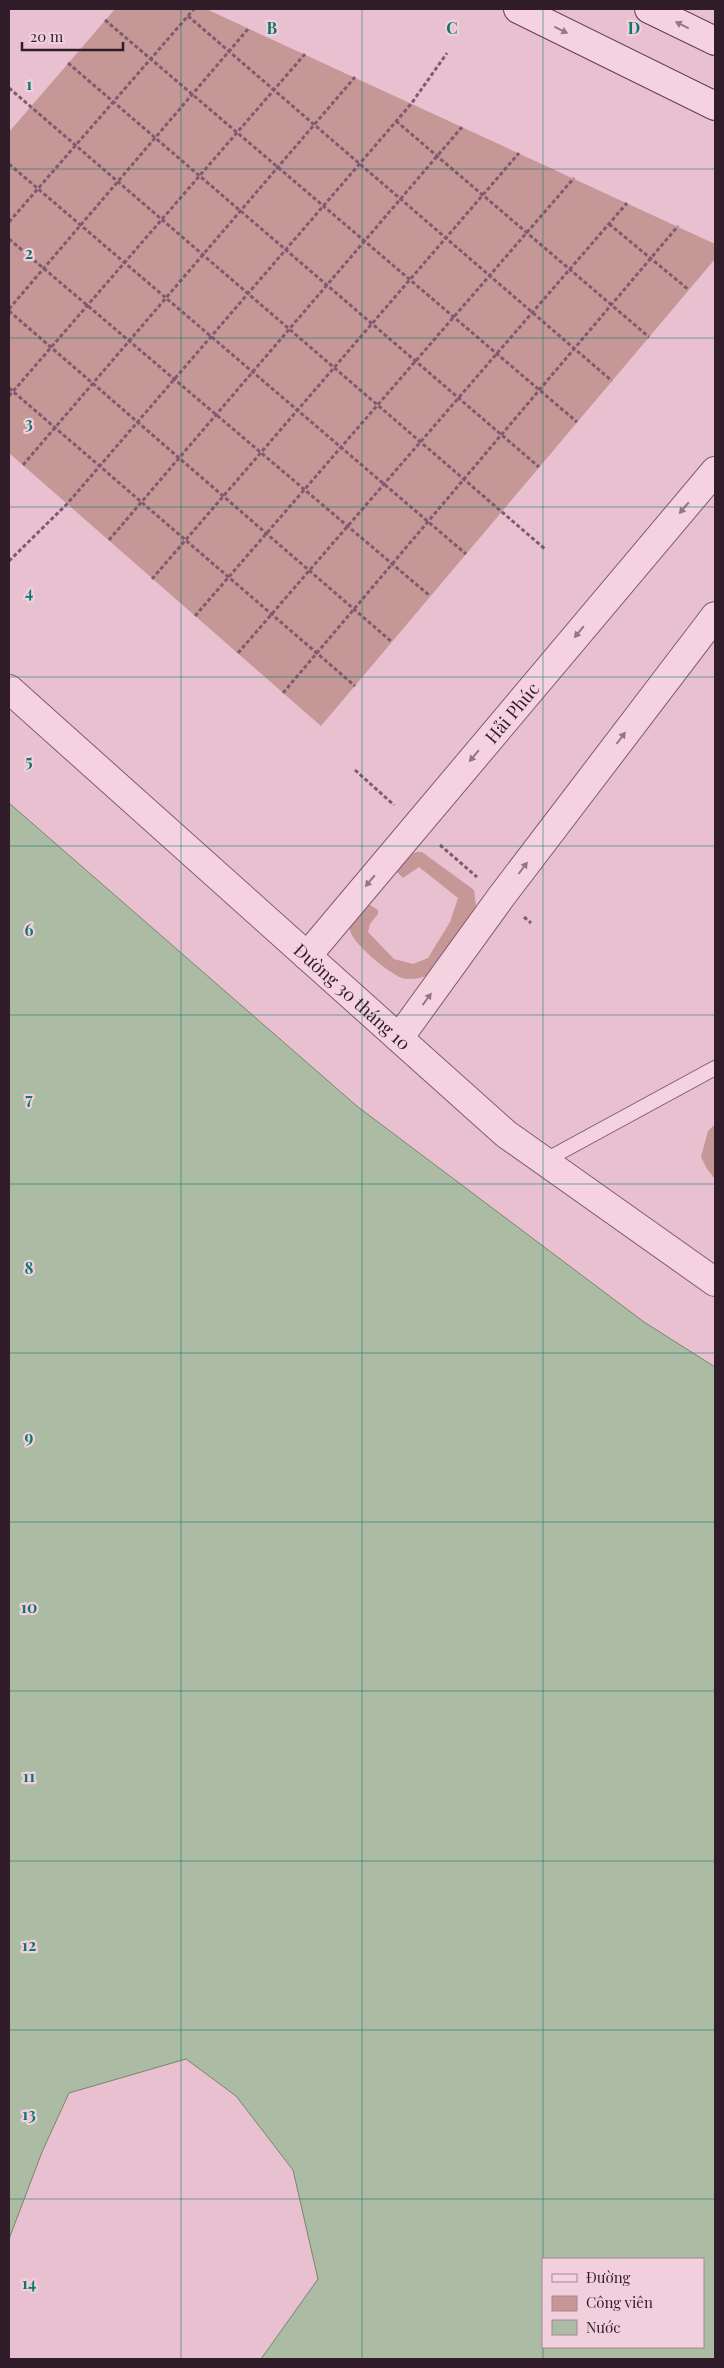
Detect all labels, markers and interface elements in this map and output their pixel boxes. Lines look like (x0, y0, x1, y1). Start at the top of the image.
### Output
text: B (267, 17, 278, 38)
text: C (446, 17, 458, 38)
text: D (628, 17, 640, 38)
scale bar (22, 20, 124, 52)
one-way arrow (675, 20, 689, 28)
text: 20 m (30, 26, 64, 46)
one-way arrow (554, 26, 569, 34)
text: 1 (26, 73, 32, 94)
text: 2 (25, 242, 33, 263)
text: 3 (25, 412, 33, 433)
one-way arrow (678, 501, 689, 514)
text: 4 (25, 581, 33, 602)
one-way arrow (574, 626, 585, 638)
street label: Hải Phúc (479, 677, 544, 748)
one-way arrow (616, 732, 627, 745)
text: 5 (25, 750, 33, 771)
one-way arrow (469, 750, 480, 763)
one-way arrow (518, 861, 528, 875)
one-way arrow (365, 875, 376, 887)
text: 6 (25, 919, 34, 940)
street label: Đường 30 tháng 10 (289, 938, 416, 1055)
one-way arrow (422, 992, 432, 1006)
text: 7 (25, 1088, 33, 1109)
text: 8 (25, 1257, 34, 1278)
text: 9 (25, 1426, 34, 1447)
text: 10 (21, 1596, 37, 1617)
text: 11 (23, 1765, 35, 1786)
text: 12 (22, 1934, 36, 1955)
text: 13 (22, 2103, 36, 2124)
legend (542, 2258, 704, 2348)
text: Đường (586, 2267, 631, 2287)
text: 14 (22, 2272, 36, 2293)
text: Công viên (586, 2292, 653, 2312)
text: Nước (586, 2317, 621, 2337)

